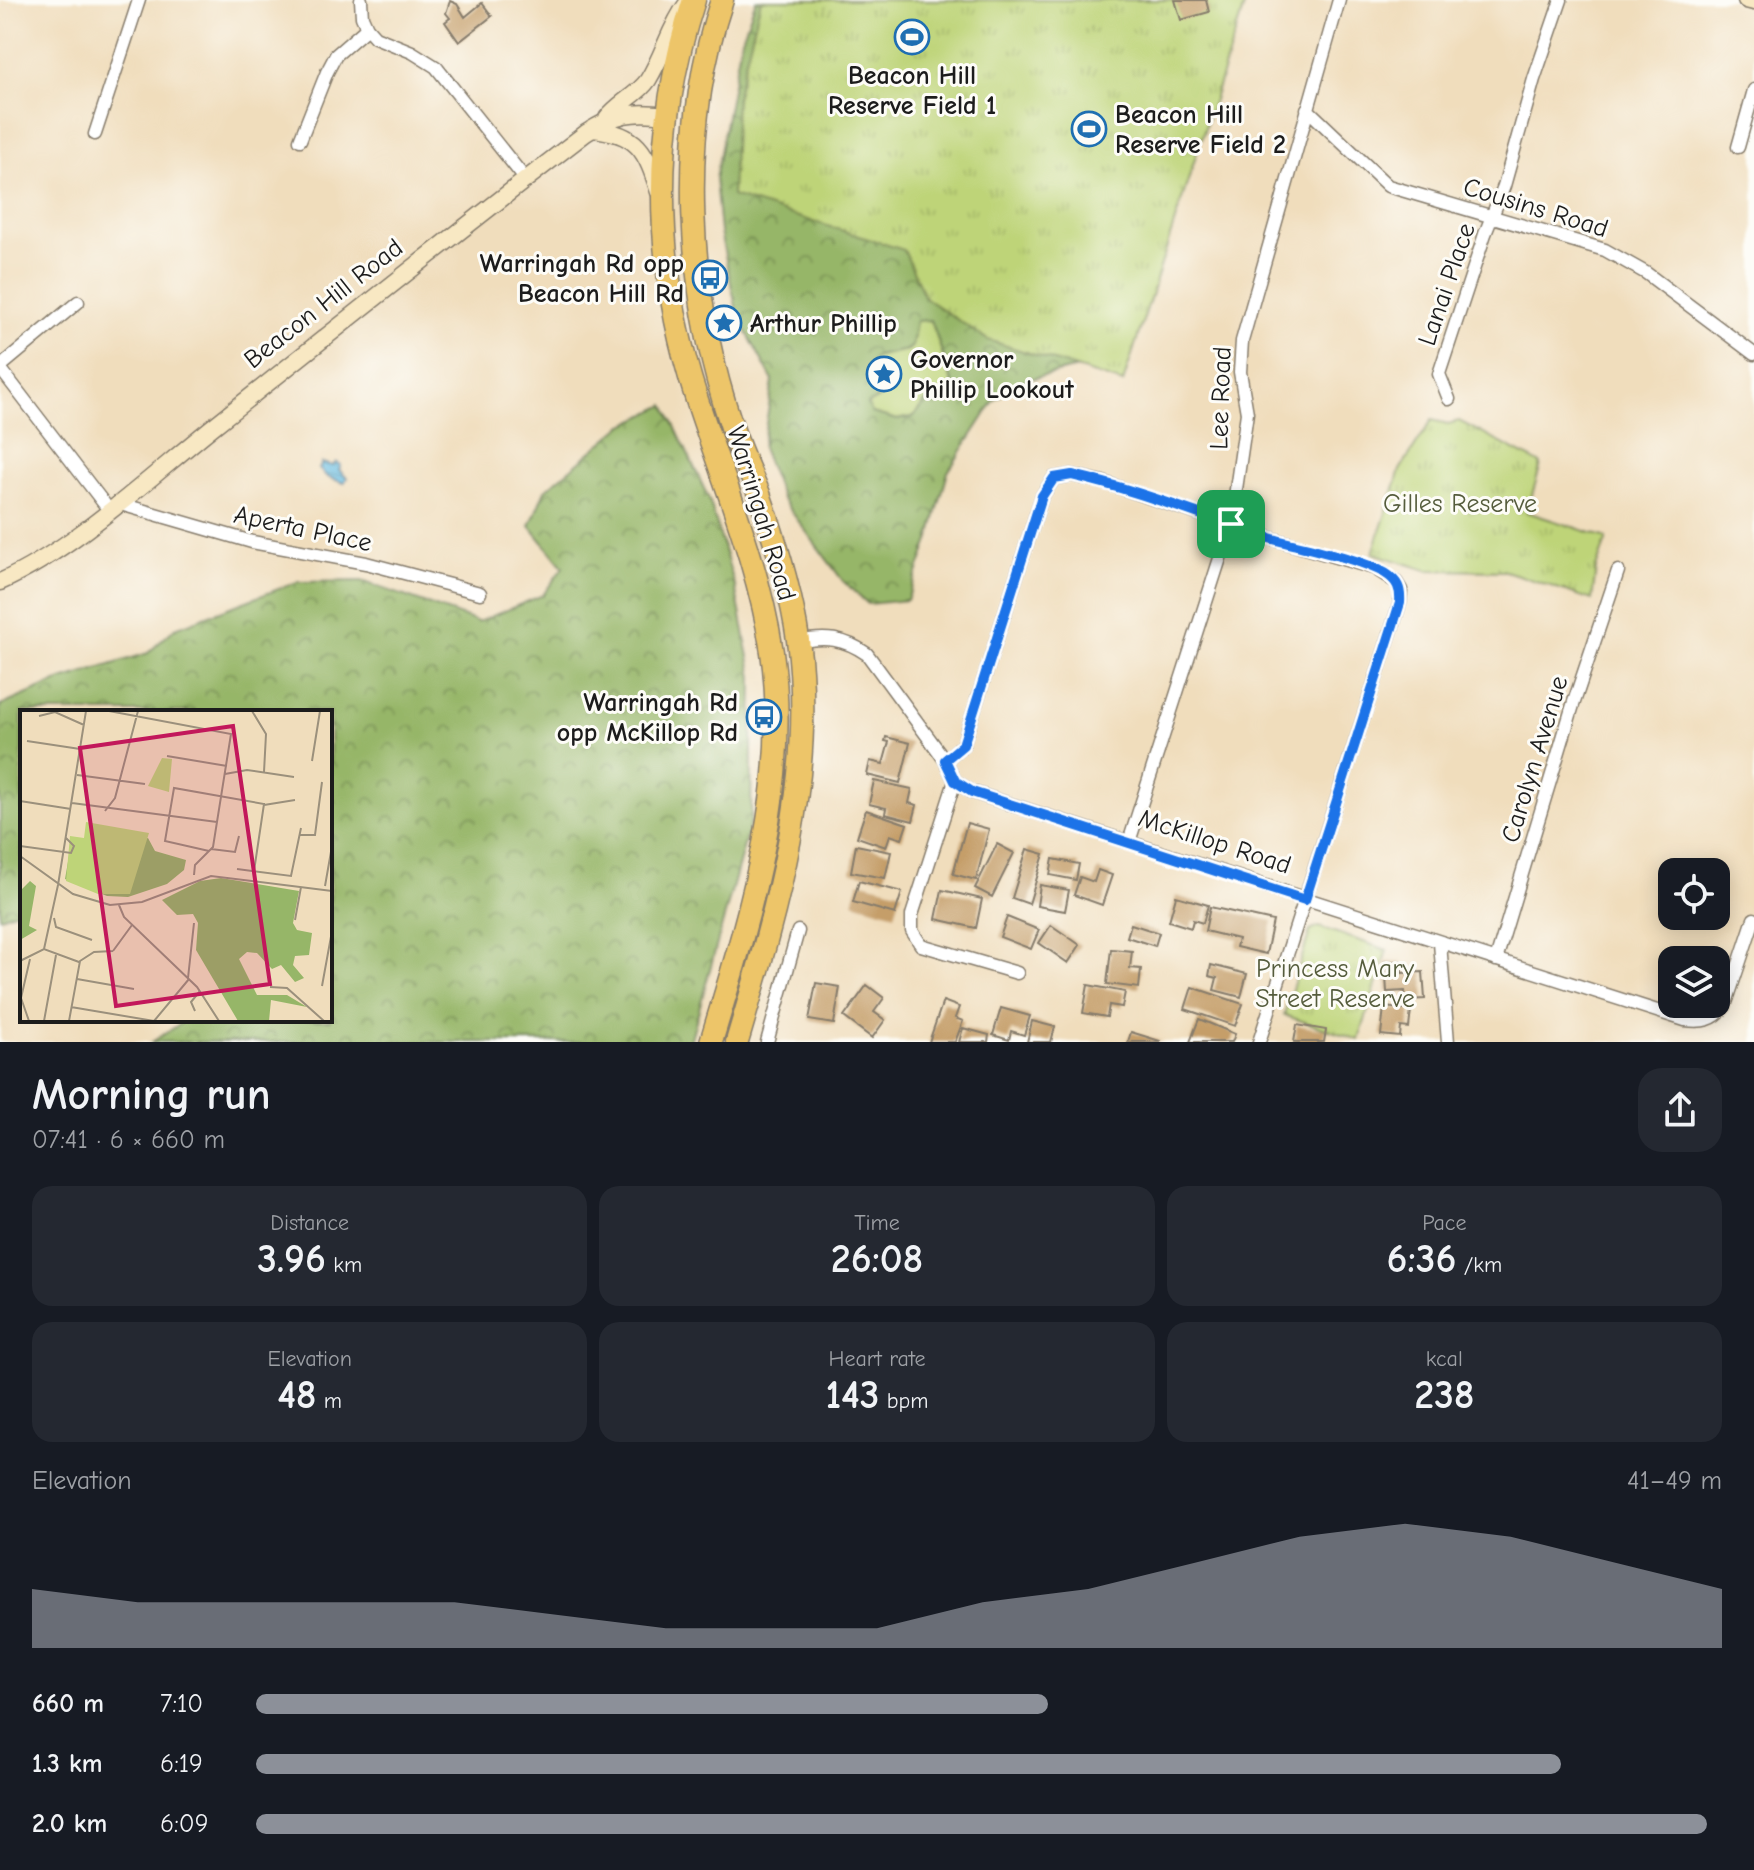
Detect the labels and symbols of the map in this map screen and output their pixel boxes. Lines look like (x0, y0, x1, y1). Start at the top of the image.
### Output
sports icon: Beacon Hill Reserve Field 1 (893, 18, 931, 56)
place label: Beacon Hill Reserve Field 1 (828, 61, 996, 121)
place label: Beacon Hill Reserve Field 2 (1115, 100, 1286, 160)
sports icon: Beacon Hill Reserve Field 2 (1070, 110, 1108, 148)
street label: Cousins Road (1460, 172, 1612, 244)
street label: Lanai Place (1412, 219, 1482, 350)
street label: Beacon Hill Road (238, 233, 409, 375)
place label: Warringah Rd opp Beacon Hill Rd (480, 249, 684, 309)
bus stop icon: Warringah Rd opp Beacon Hill Rd (691, 259, 729, 297)
place icon: Arthur Phillip (705, 304, 743, 342)
place label: Arthur Phillip (750, 309, 897, 339)
place label: Governor Phillip Lookout (910, 345, 1074, 405)
street label: Lee Road (1204, 346, 1238, 450)
place icon: Governor Phillip Lookout (865, 355, 903, 393)
street label: Warringah Road (720, 422, 802, 604)
park label: Gilles Reserve (1383, 489, 1537, 519)
pin (1197, 490, 1265, 558)
street label: Aperta Place (231, 500, 375, 558)
street label: Carolyn Avenue (1495, 672, 1575, 846)
place label: Warringah Rd opp McKillop Rd (557, 688, 738, 748)
bus stop icon: Warringah Rd opp McKillop Rd (745, 698, 783, 736)
inset map (20, 710, 332, 1022)
street label: McKillop Road (1135, 803, 1295, 881)
park label: Princess Mary Street Reserve (1255, 954, 1415, 1014)

